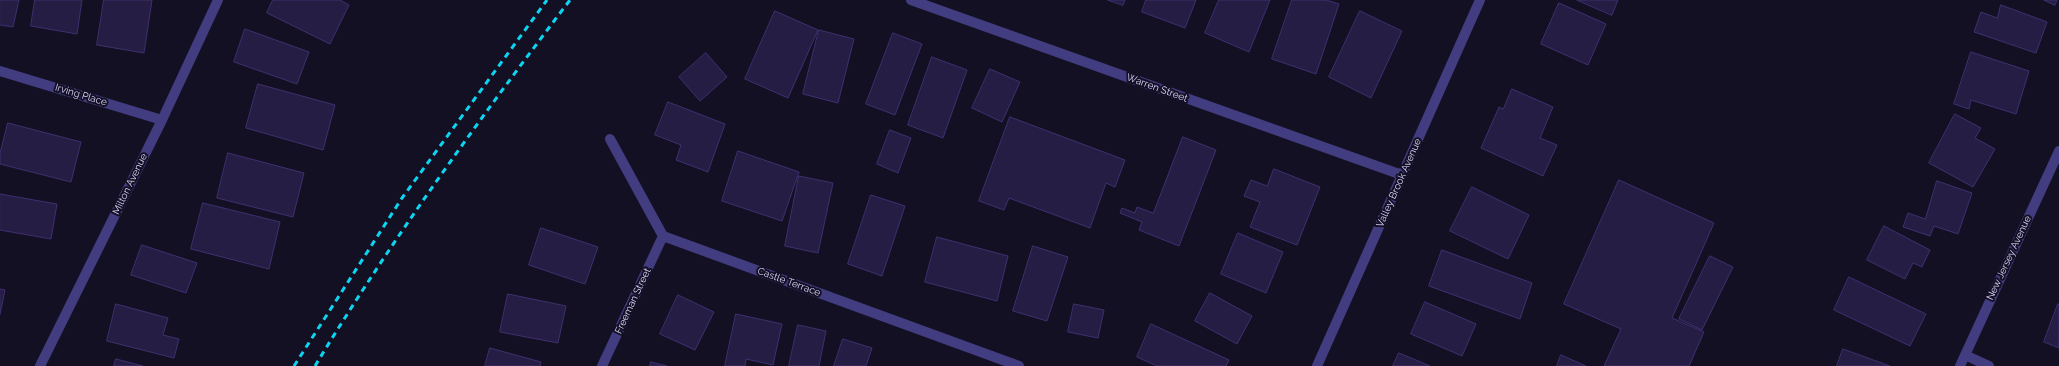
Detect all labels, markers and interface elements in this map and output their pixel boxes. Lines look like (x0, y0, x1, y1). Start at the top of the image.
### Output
street label: Warren Street (1125, 71, 1189, 105)
street label: Irving Place (54, 81, 108, 109)
street label: Valley Brook Avenue (1374, 137, 1424, 229)
street label: Milton Avenue (110, 152, 150, 216)
street label: New Jersey Avenue (1984, 214, 2034, 302)
street label: Castle Terrace (756, 265, 822, 299)
street label: Freeman Street (612, 266, 654, 336)

